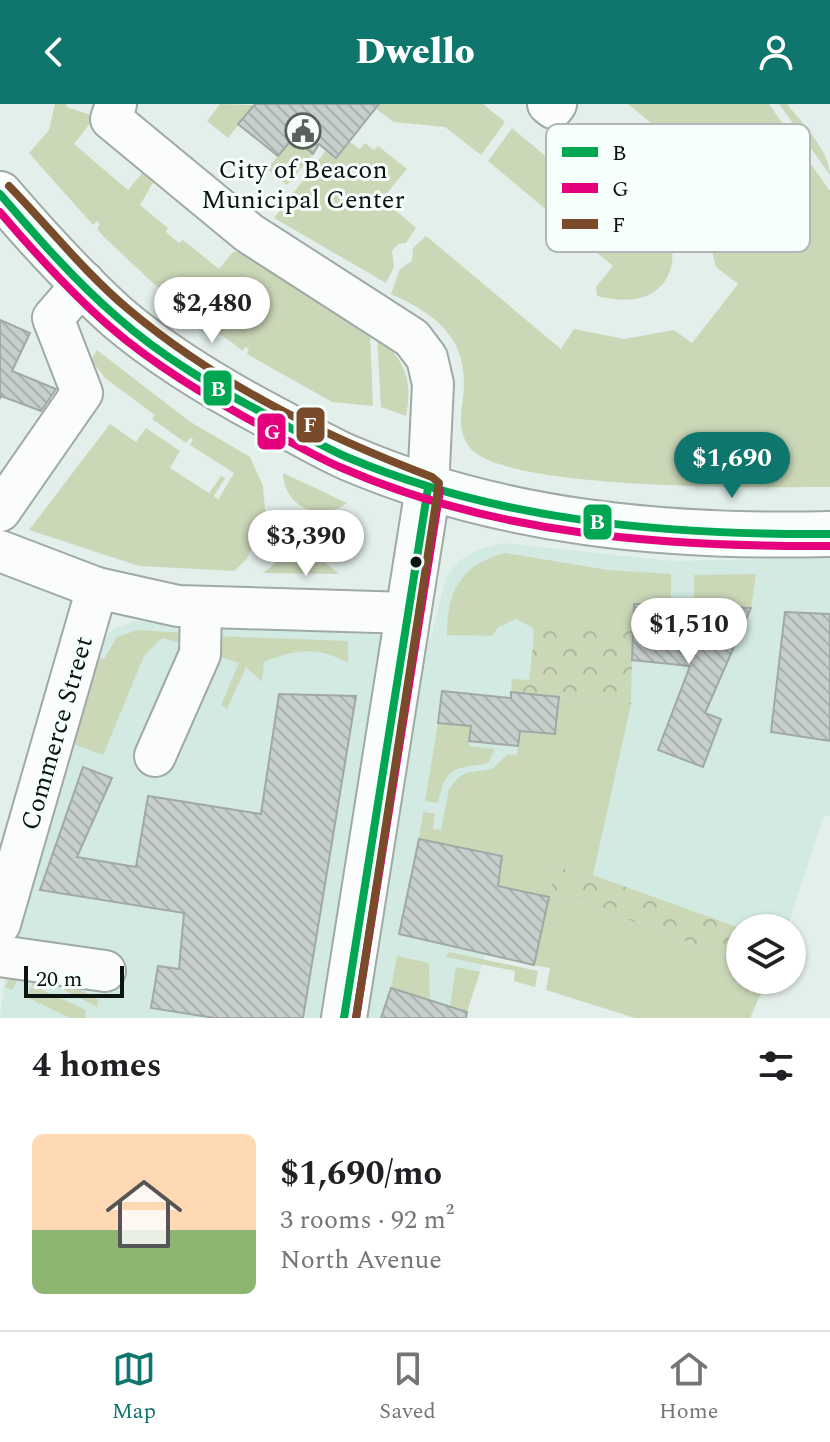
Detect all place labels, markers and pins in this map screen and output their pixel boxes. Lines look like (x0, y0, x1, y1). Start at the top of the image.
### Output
public building icon: City of Beacon Municipal Center (284, 112, 322, 150)
place label: City of Beacon Municipal Center (201, 150, 405, 220)
pin: $2,480 (147, 277, 277, 345)
pin: $1,690 (667, 432, 797, 500)
pin: $3,390 (241, 510, 371, 578)
unlabelled marker (408, 554, 424, 570)
pin: $1,510 (624, 598, 754, 666)

